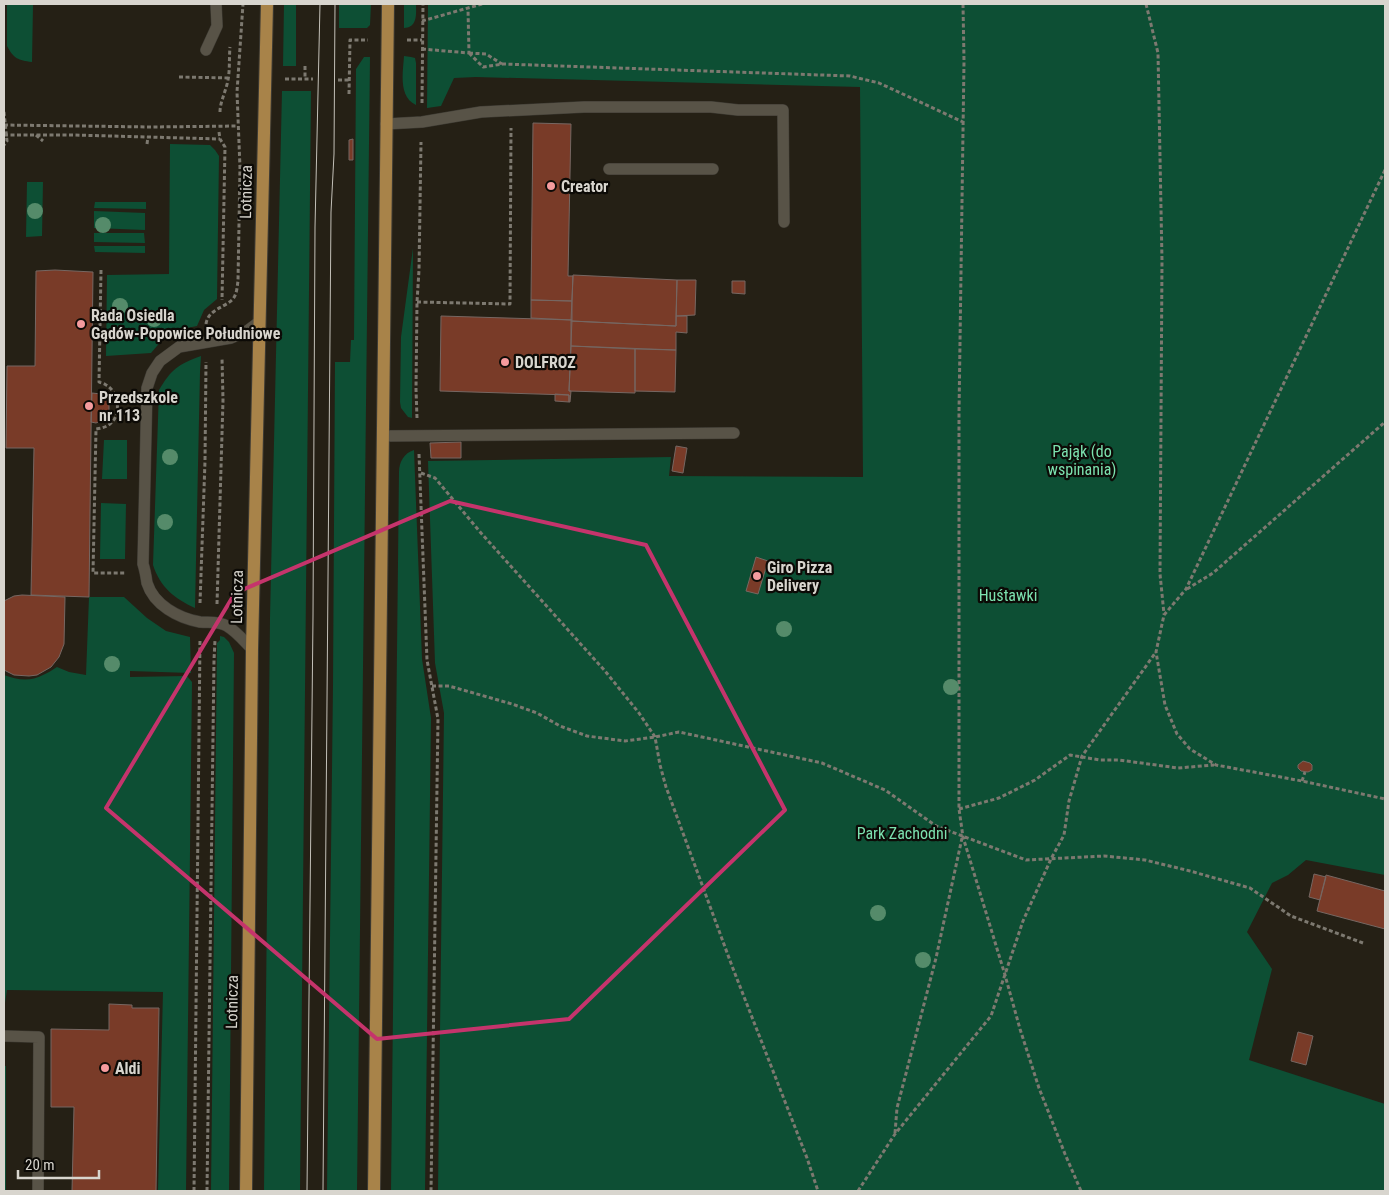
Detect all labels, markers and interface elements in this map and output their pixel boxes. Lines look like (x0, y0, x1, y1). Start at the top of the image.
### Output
street label: Lotnicza (236, 165, 256, 219)
place label: Creator (561, 177, 608, 196)
marker: Creator (545, 180, 557, 192)
place label: Rada Osiedla Gądów-Popowice Południowe (91, 306, 281, 343)
marker: Rada Osiedla Gądów-Popowice Południowe (75, 318, 87, 330)
place label: DOLFROZ (515, 353, 576, 372)
marker: DOLFROZ (499, 356, 511, 368)
place label: Przedszkole nr 113 (99, 388, 178, 425)
marker: Przedszkole nr 113 (83, 400, 95, 412)
park label: Pająk (do wspinania) (1048, 442, 1116, 479)
place label: Giro Pizza Delivery (767, 558, 833, 595)
street label: Lotnicza (227, 570, 247, 624)
marker: Giro Pizza Delivery (751, 570, 763, 582)
park label: Huśtawki (979, 586, 1037, 605)
park label: Park Zachodni (857, 824, 947, 843)
street label: Lotnicza (222, 975, 242, 1029)
place label: Aldi (115, 1059, 141, 1078)
marker: Aldi (99, 1062, 111, 1074)
scale bar (18, 1148, 99, 1180)
text: 20 m (25, 1156, 55, 1174)

